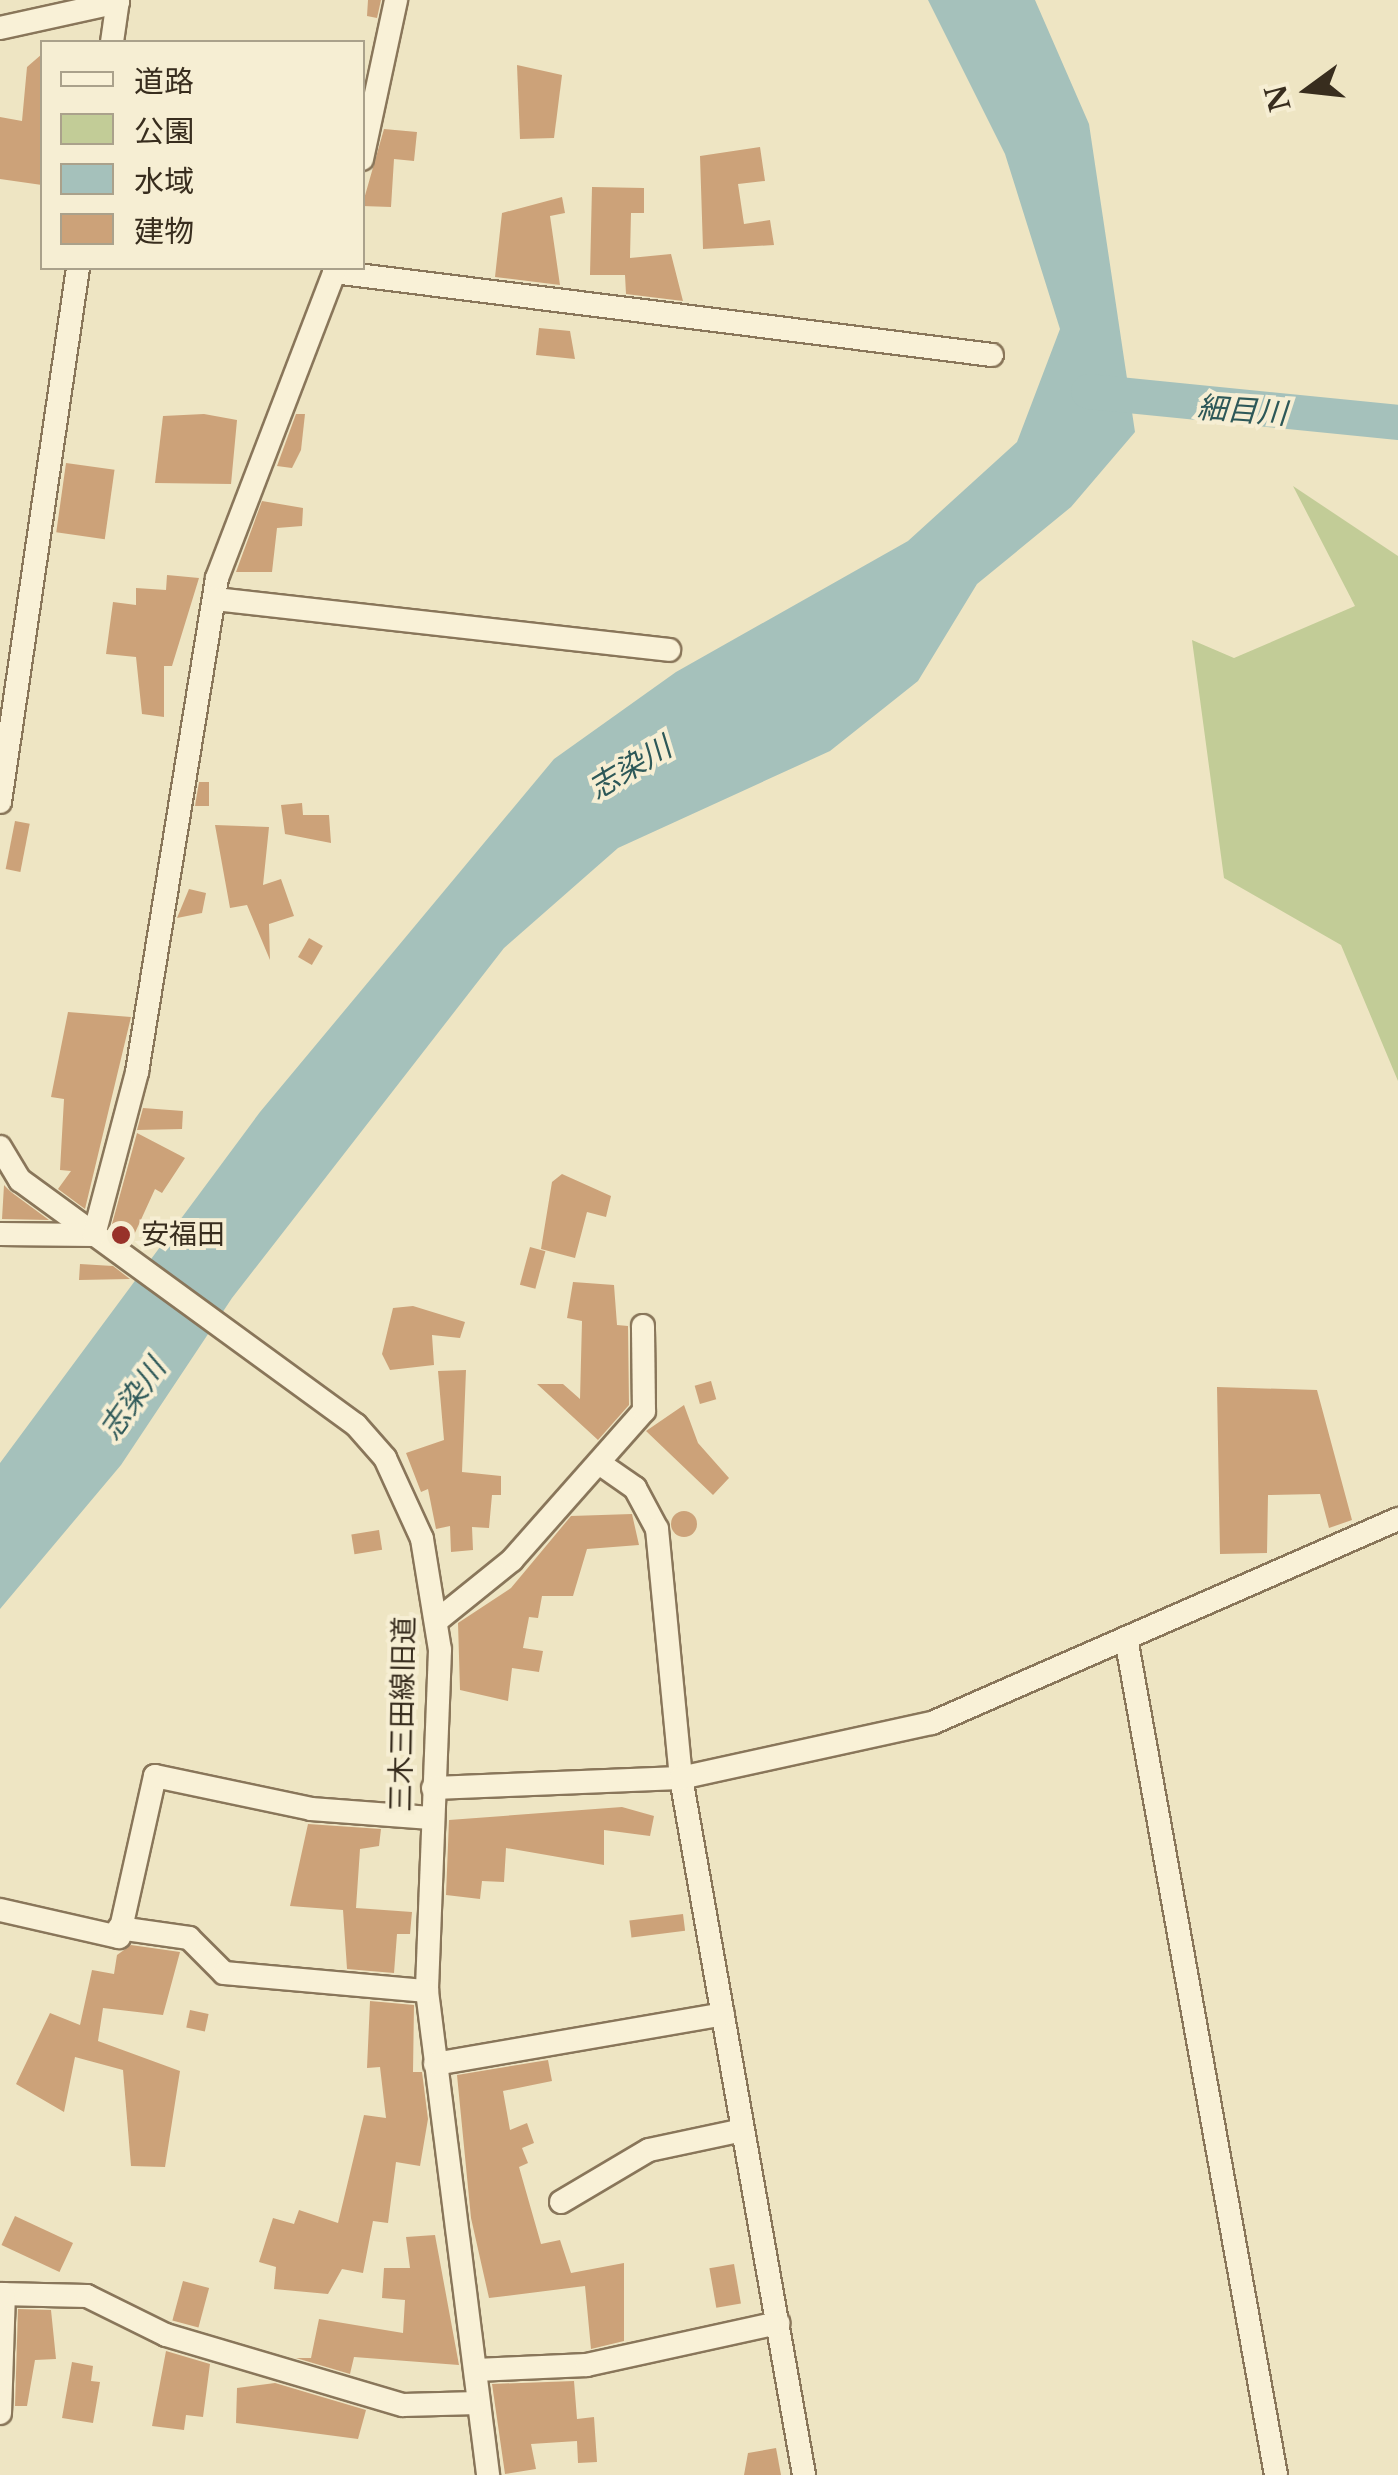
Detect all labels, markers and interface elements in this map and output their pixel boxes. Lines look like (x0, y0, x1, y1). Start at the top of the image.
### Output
legend (40, 40, 365, 270)
north arrow (1258, 40, 1358, 140)
text: 道路 (134, 63, 194, 100)
text: N (1258, 81, 1299, 115)
text: 公園 (134, 113, 194, 150)
text: 水域 (134, 163, 194, 200)
text: 建物 (134, 213, 194, 250)
water label: 細目川 (1196, 390, 1288, 432)
water label: 志染川 (582, 729, 678, 807)
place label: 安福田 (141, 1218, 225, 1252)
marker: 安福田 (110, 1224, 132, 1246)
water label: 志染川 (92, 1352, 174, 1446)
street label: 三木三田線旧道 (384, 1616, 422, 1812)

